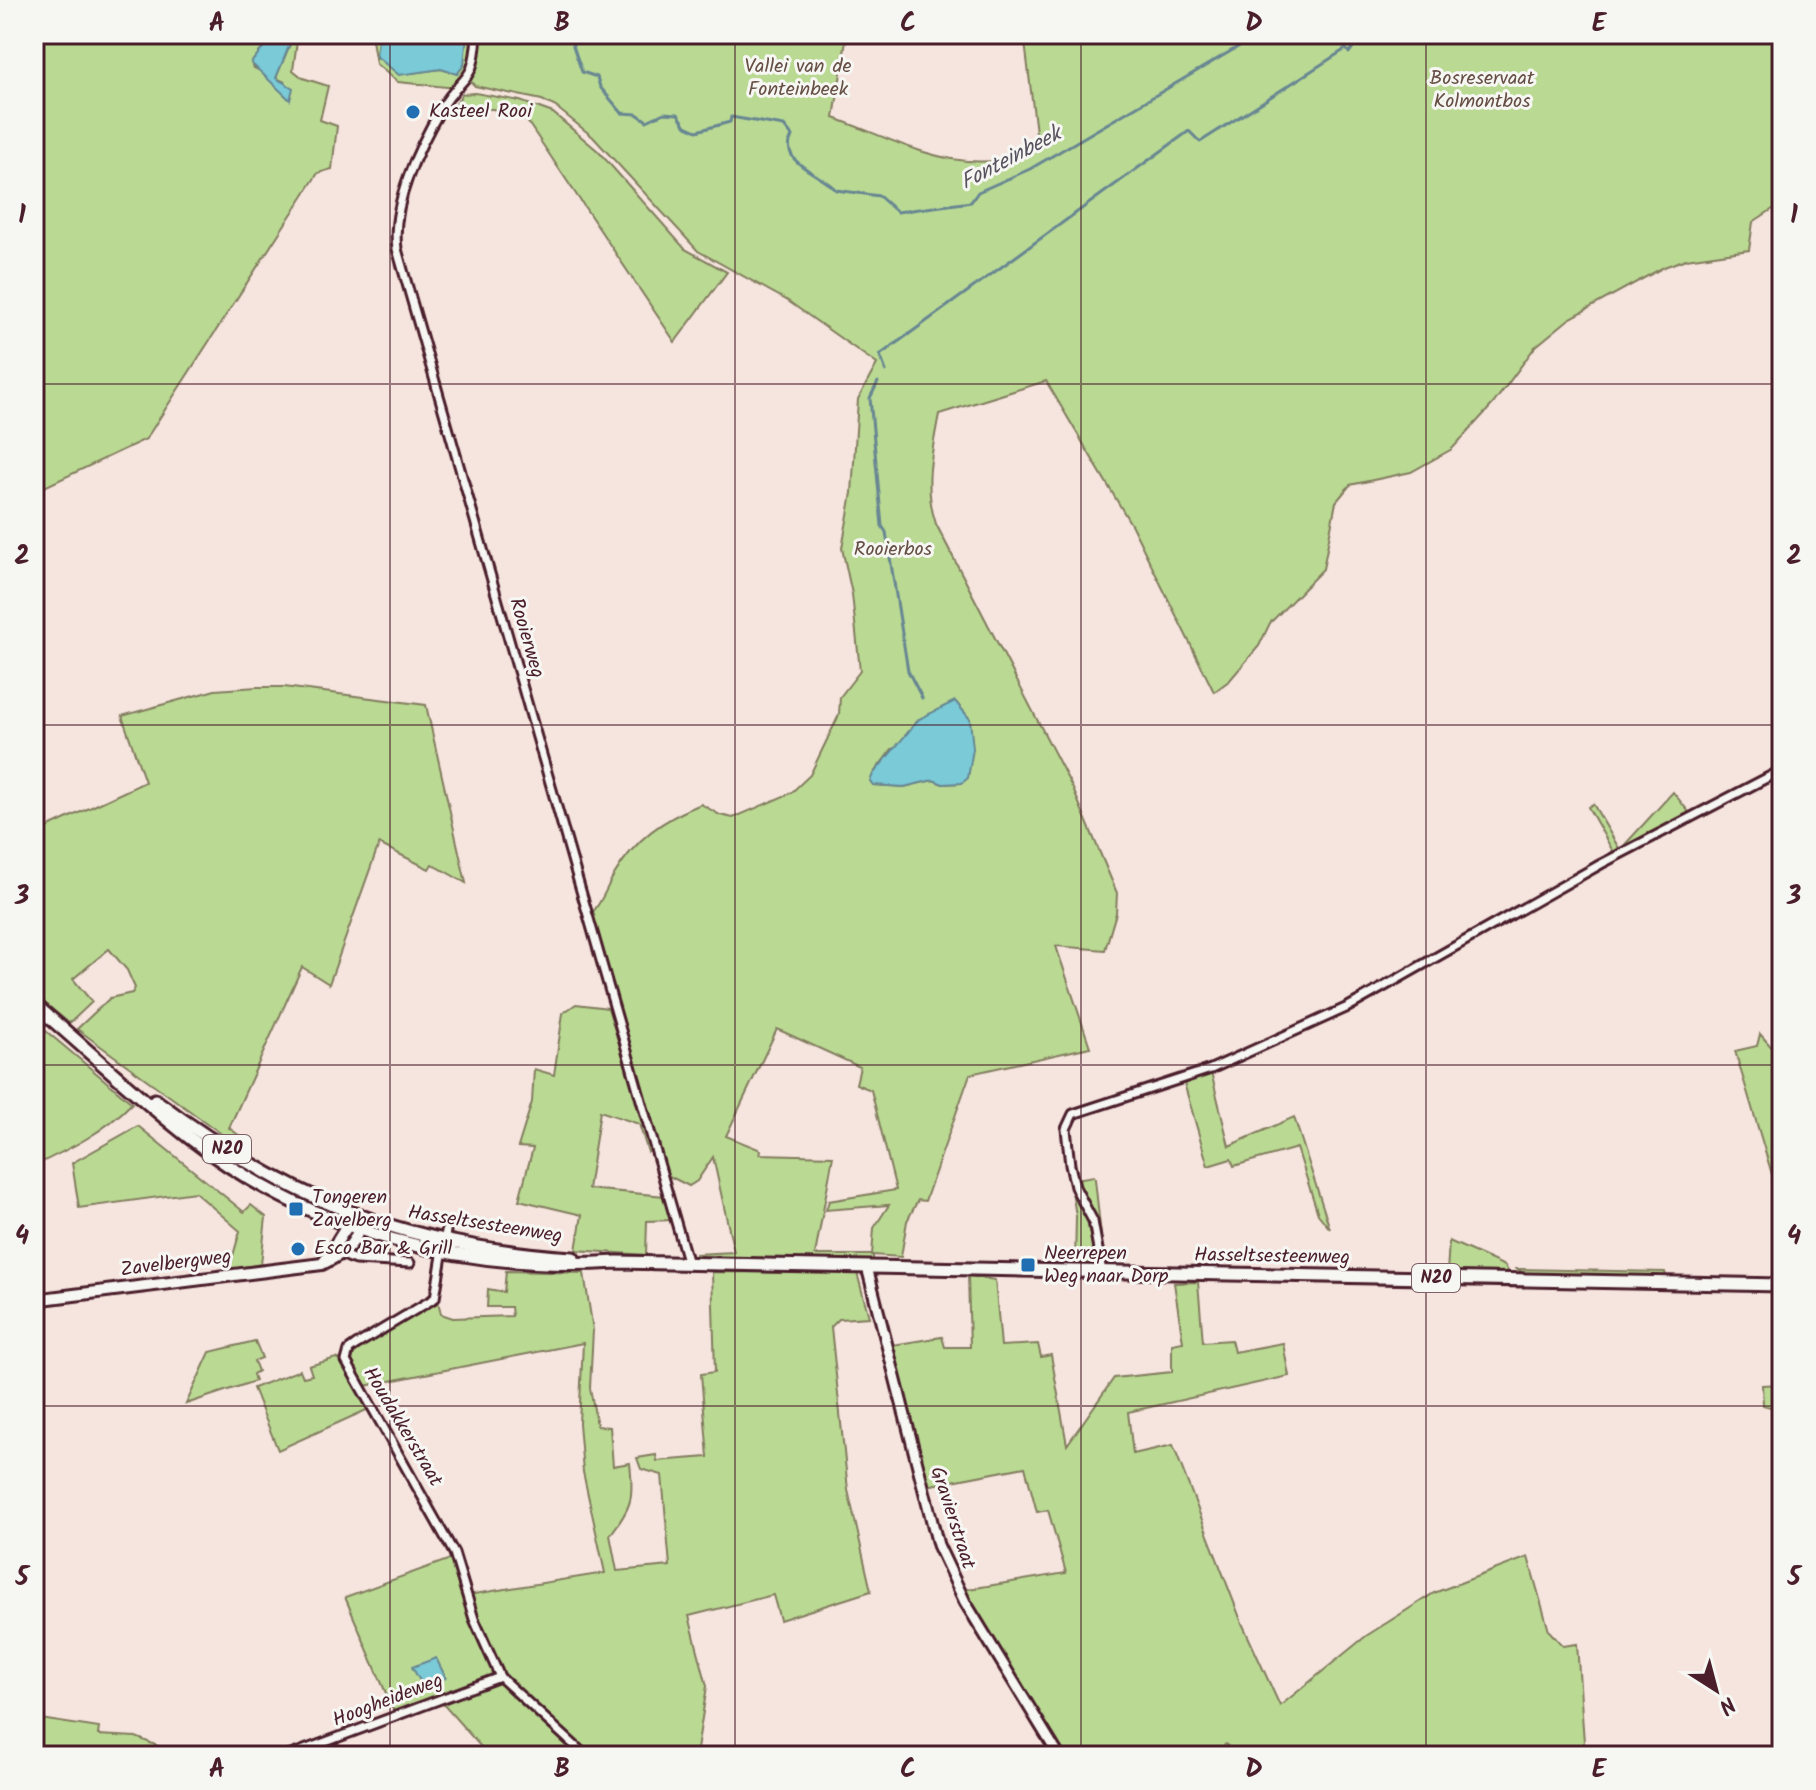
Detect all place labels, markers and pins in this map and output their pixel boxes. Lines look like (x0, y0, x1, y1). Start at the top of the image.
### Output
place label: Kasteel Rooi (429, 96, 533, 128)
marker: Kasteel Rooi (404, 103, 422, 121)
place label: Tongeren Zavelberg (312, 1182, 392, 1237)
marker: Tongeren Zavelberg (287, 1200, 305, 1218)
place label: Esco Bar & Grill (314, 1233, 453, 1265)
place label: Neerrepen Weg naar Dorp (1044, 1238, 1169, 1293)
marker: Esco Bar & Grill (289, 1240, 307, 1258)
marker: Neerrepen Weg naar Dorp (1019, 1256, 1037, 1274)

